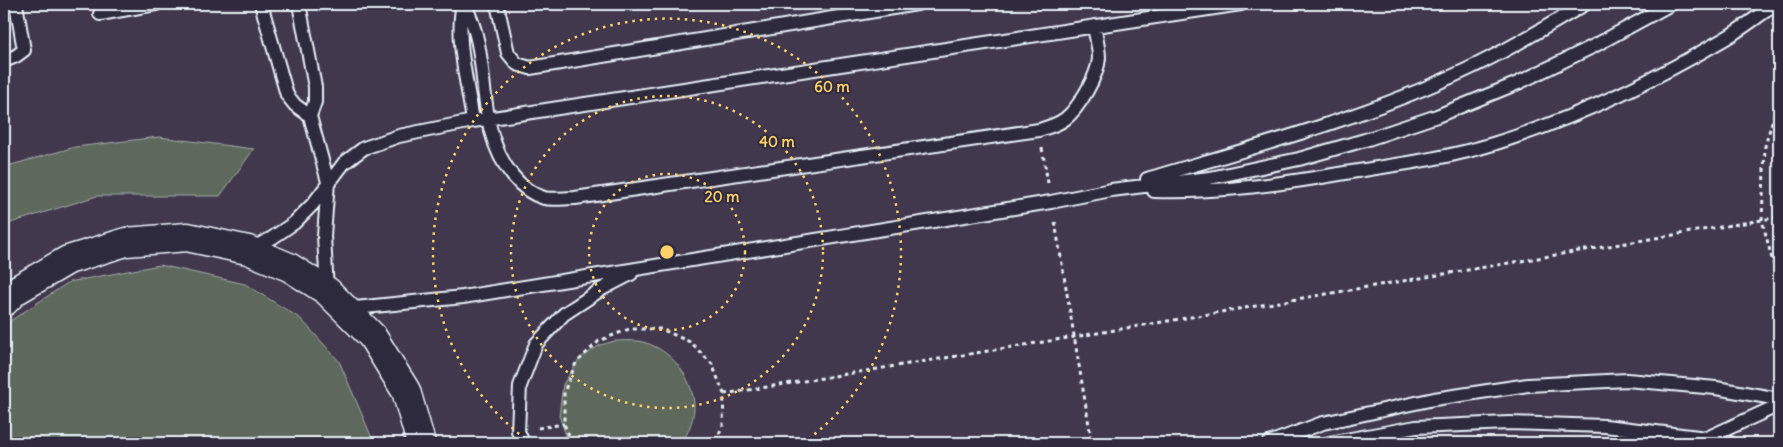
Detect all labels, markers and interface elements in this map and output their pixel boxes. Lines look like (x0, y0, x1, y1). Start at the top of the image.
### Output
text: 60 m (814, 77, 850, 96)
text: 40 m (759, 132, 795, 151)
text: 20 m (705, 187, 739, 206)
centre of rings (658, 243, 676, 261)

